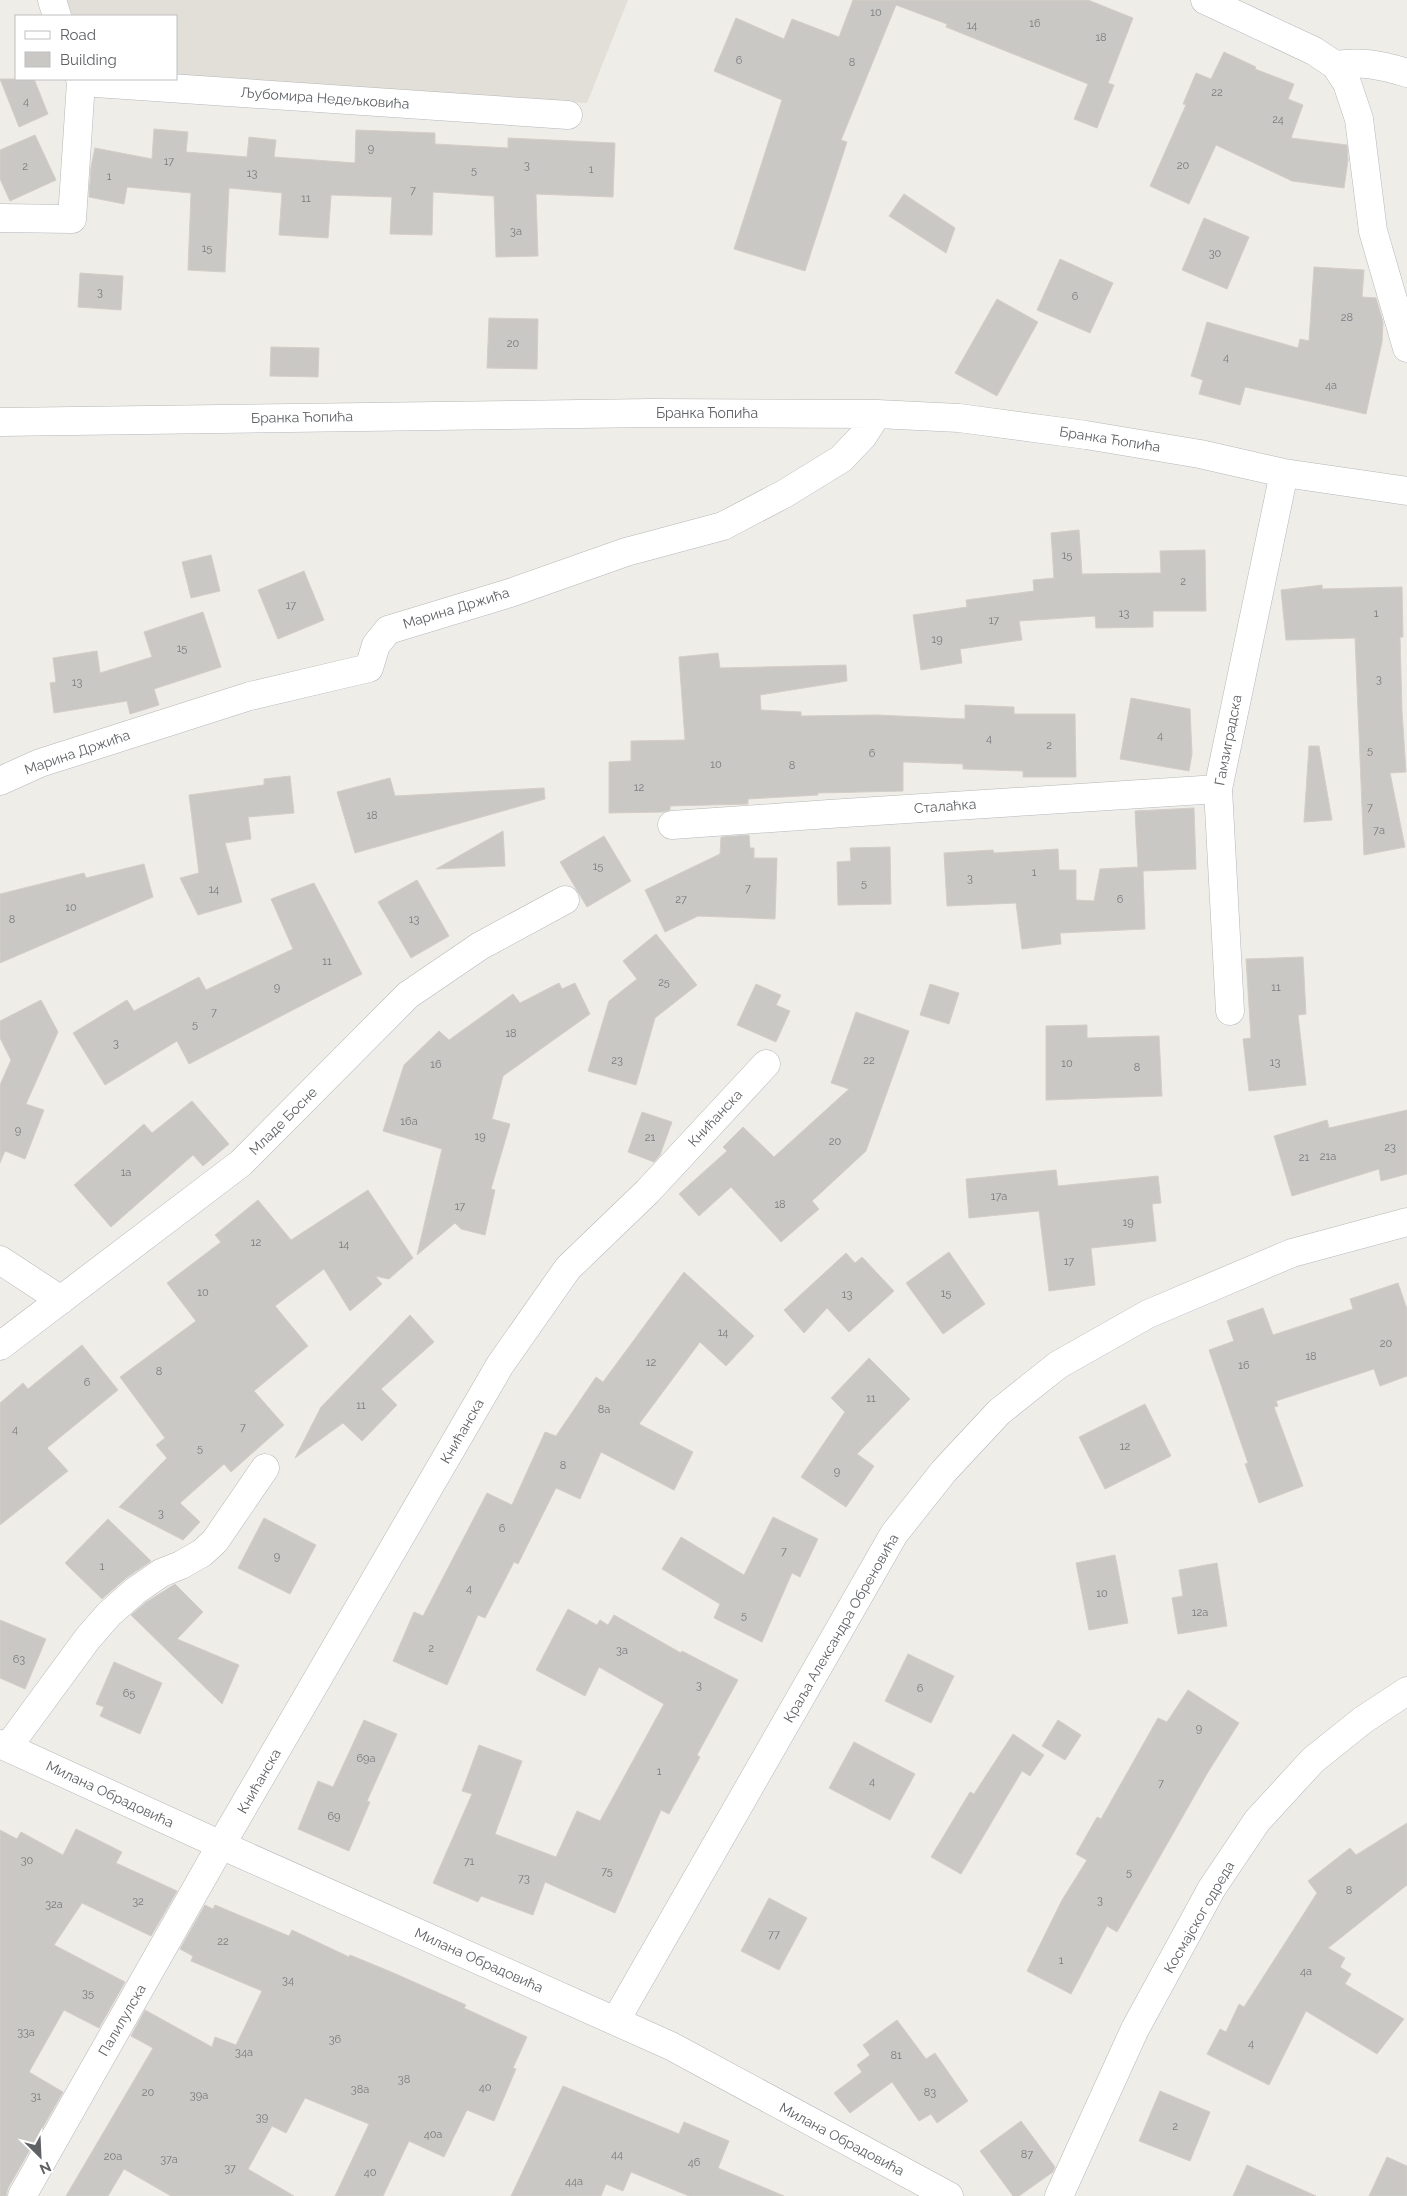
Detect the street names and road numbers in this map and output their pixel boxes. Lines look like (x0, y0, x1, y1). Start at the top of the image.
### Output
street label: Љубомира Недељковића (240, 84, 410, 112)
street label: Бранка Ћопића (656, 405, 758, 421)
street label: Бранка Ћопића (251, 408, 353, 426)
street label: Бранка Ћопића (1058, 423, 1162, 455)
street label: Марина Држића (401, 584, 511, 632)
street label: Гамзиградска (1211, 693, 1245, 787)
street label: Марина Држића (22, 726, 132, 778)
street label: Сталаћка (913, 796, 977, 816)
street label: Младе Босне (246, 1084, 320, 1158)
street label: Книћанска (685, 1086, 745, 1150)
street label: Книћанска (437, 1396, 487, 1466)
street label: Краља Александра Обреновића (780, 1531, 902, 1725)
street label: Книћанска (234, 1746, 284, 1816)
street label: Милана Обрадовића (44, 1757, 176, 1831)
street label: Космајског одреда (1161, 1858, 1237, 1976)
street label: Милана Обрадовића (412, 1924, 546, 1996)
street label: Палилулска (95, 1981, 149, 2059)
street label: Милана Обрадовића (777, 2099, 907, 2179)

